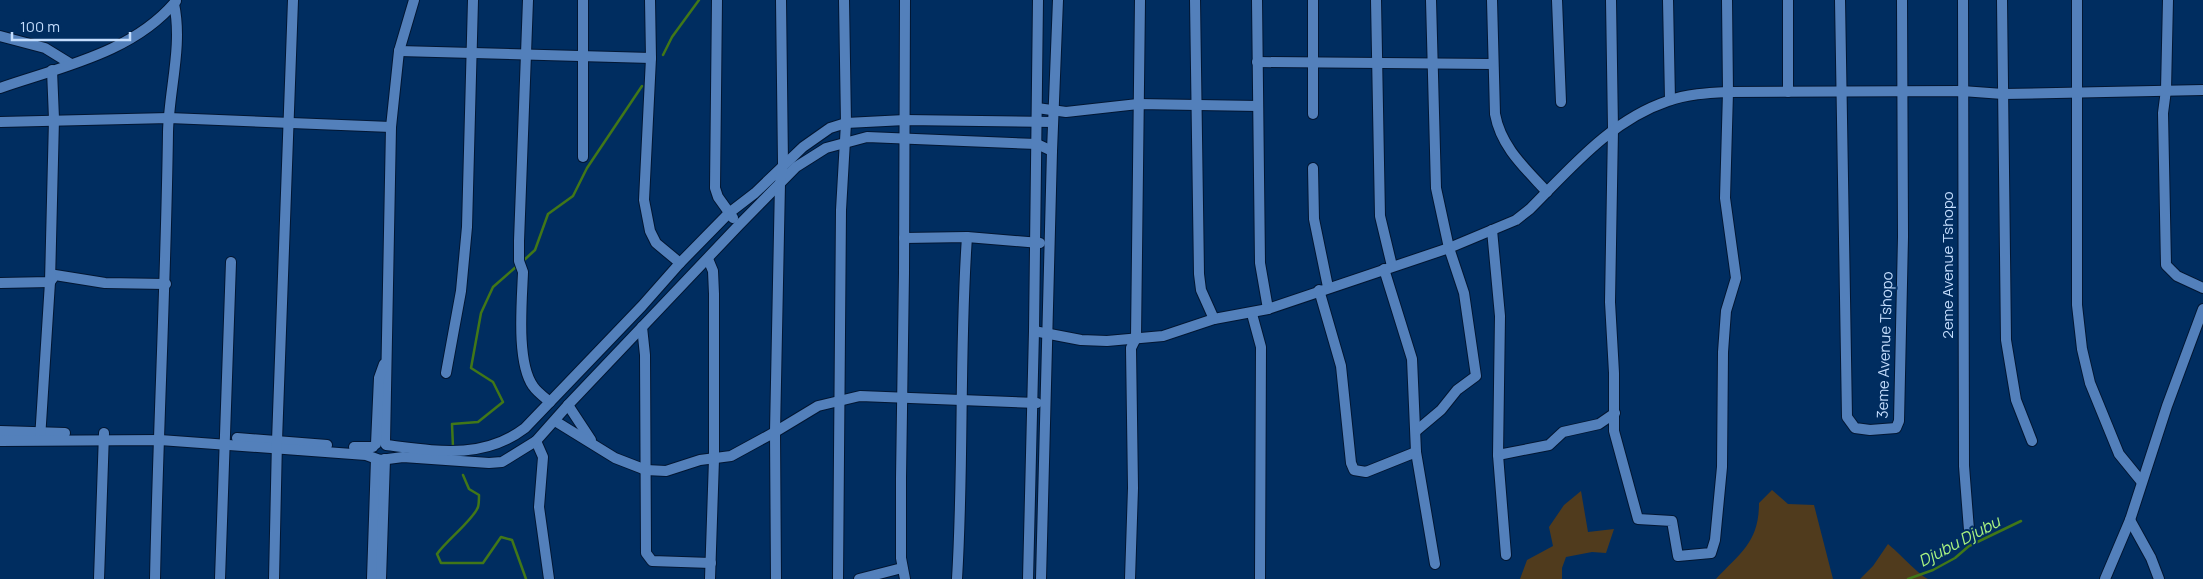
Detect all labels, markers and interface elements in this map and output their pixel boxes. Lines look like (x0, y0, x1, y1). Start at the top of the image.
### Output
scale bar (12, 10, 130, 42)
text: 100 m (20, 16, 60, 37)
street label: 2eme Avenue Tshopo (1937, 191, 1958, 339)
street label: 3eme Avenue Tshopo (1871, 271, 1898, 419)
water label: Djubu Djubu (1914, 510, 2005, 572)

